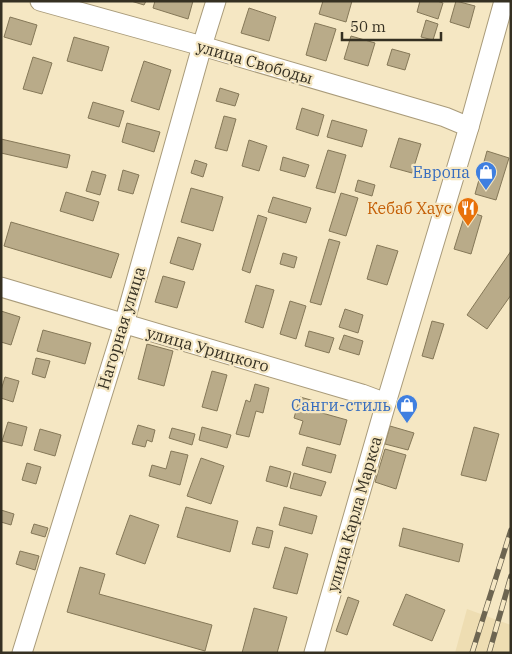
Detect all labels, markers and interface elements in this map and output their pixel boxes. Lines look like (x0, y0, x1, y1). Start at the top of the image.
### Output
scale bar (342, 10, 441, 42)
text: 50 m (350, 17, 386, 36)
street label: улица Свободы (195, 36, 316, 88)
shop icon: Европа (474, 160, 498, 191)
place label: Европа (412, 162, 470, 182)
restaurant icon: Кебаб Хаус (456, 196, 480, 227)
place label: Кебаб Хаус (367, 198, 452, 218)
street label: Нагорная улица (93, 264, 149, 392)
street label: улица Урицкого (144, 322, 272, 376)
shop icon: Санги-стиль (395, 393, 419, 424)
place label: Санги-стиль (291, 395, 391, 415)
street label: улица Карла Маркса (322, 434, 386, 594)

